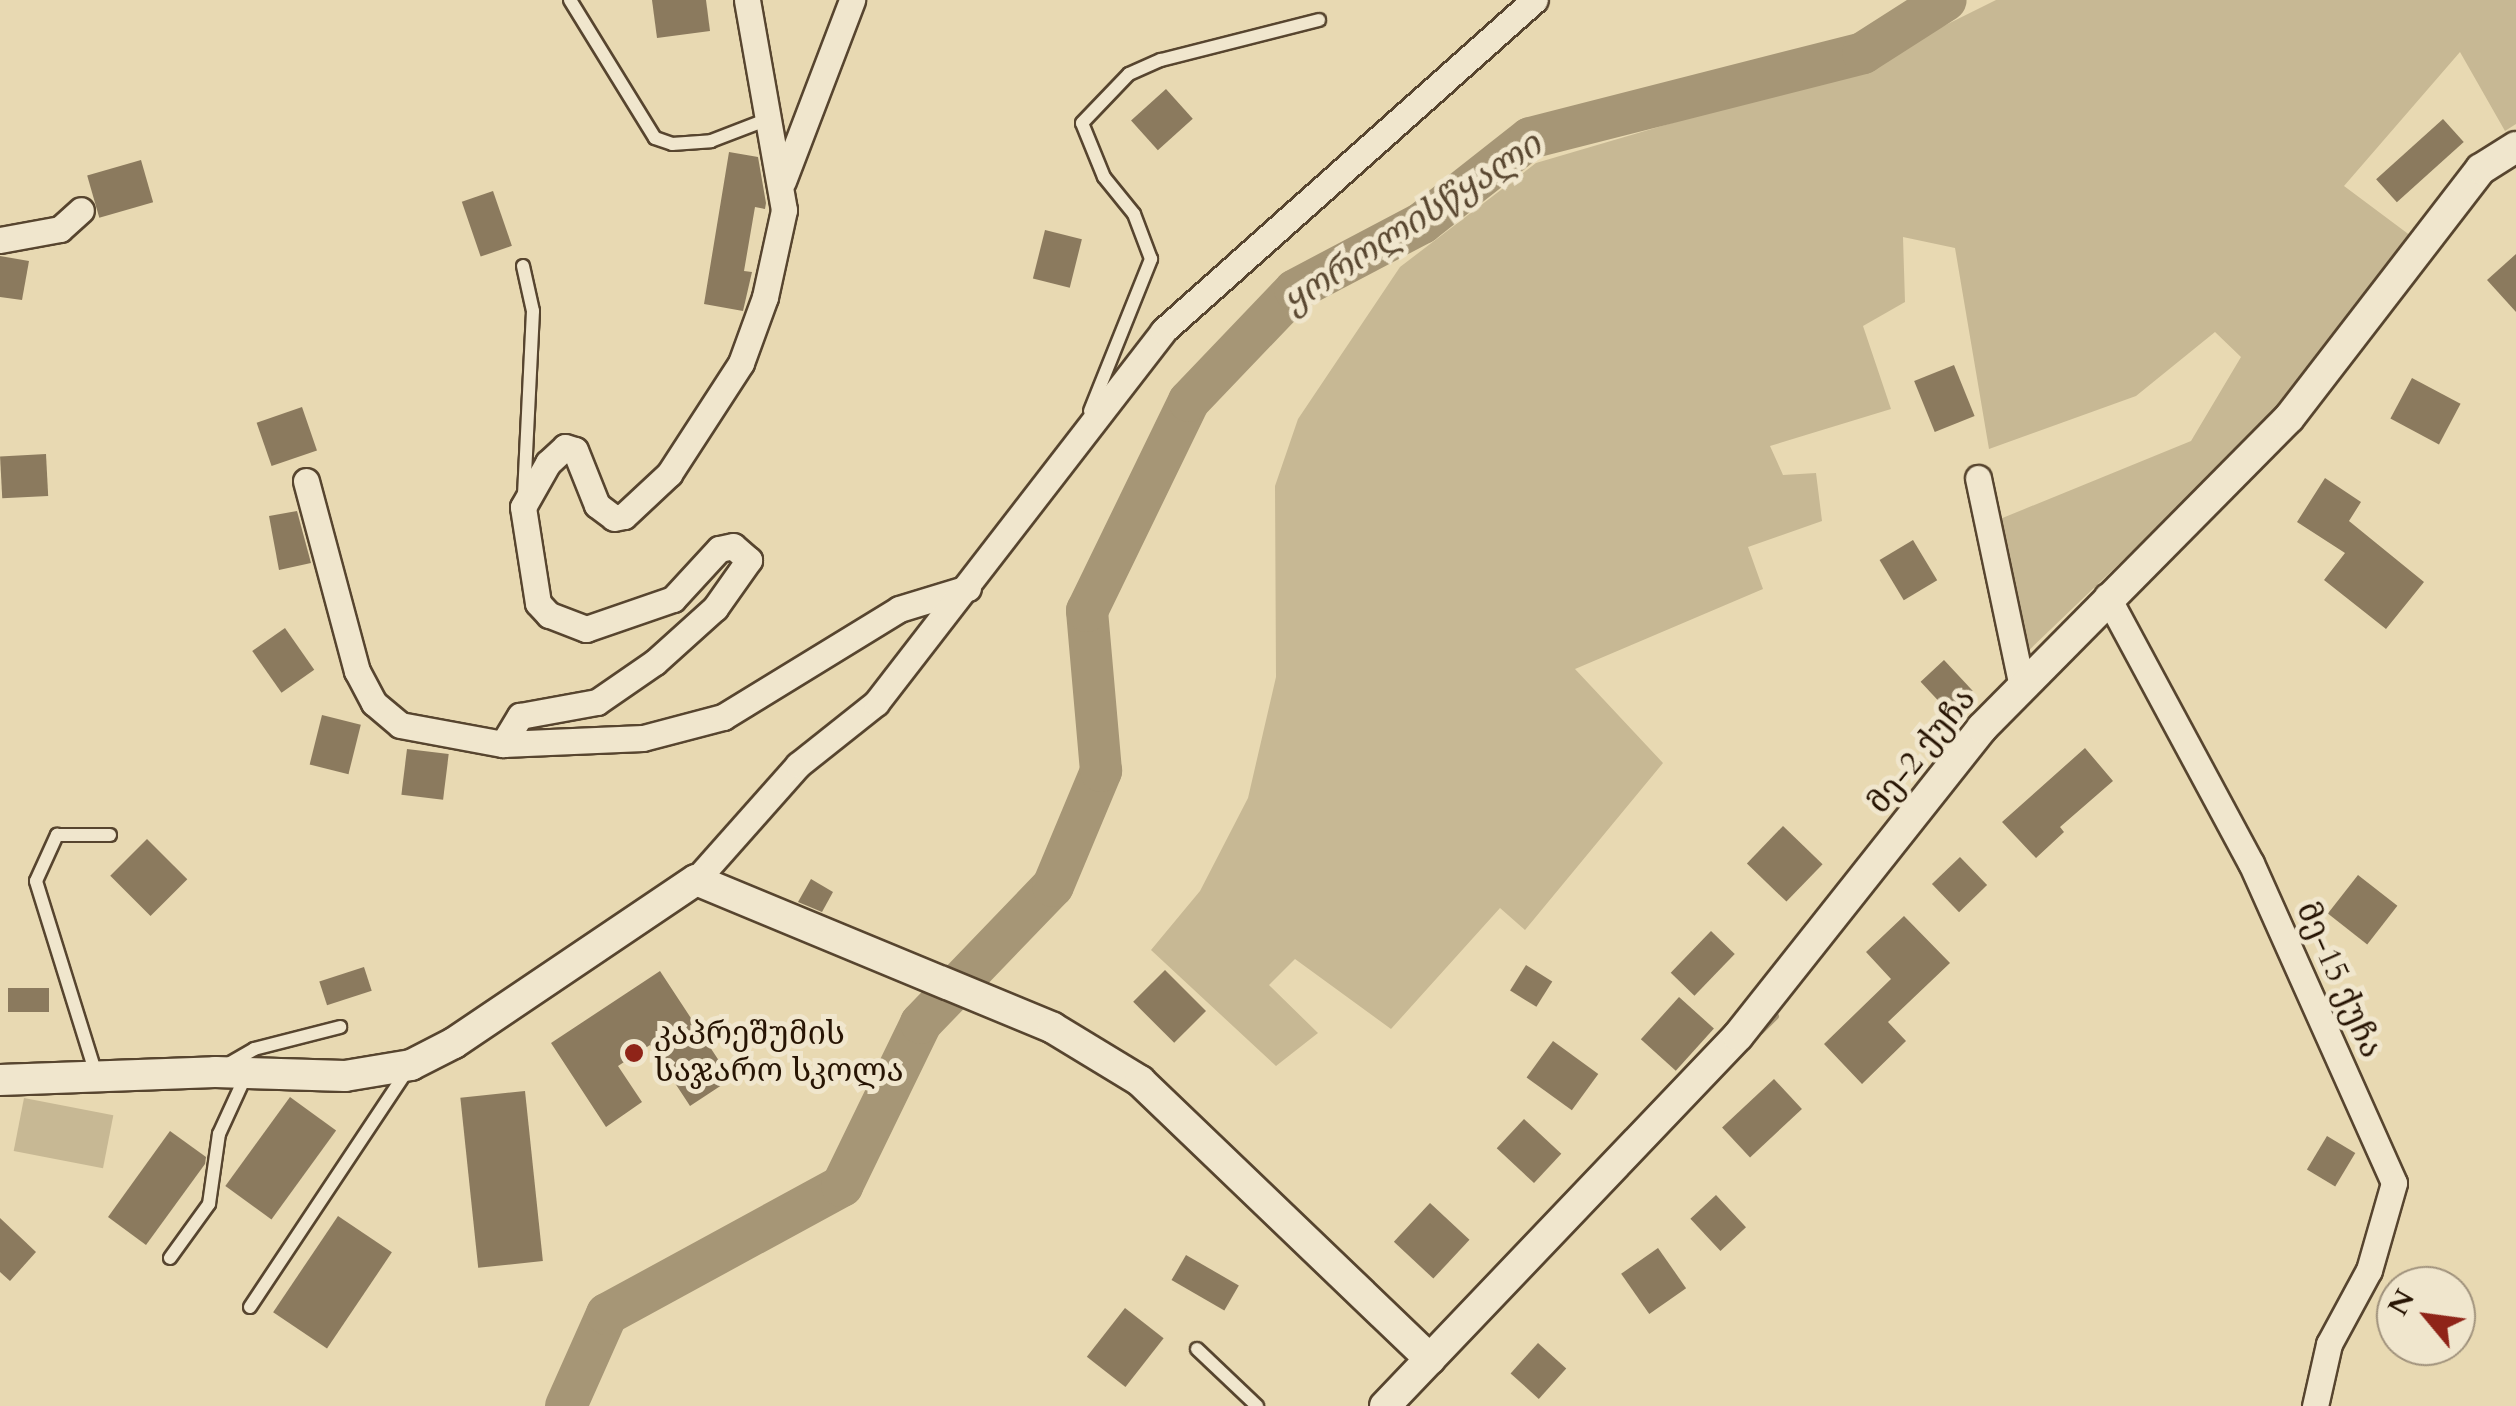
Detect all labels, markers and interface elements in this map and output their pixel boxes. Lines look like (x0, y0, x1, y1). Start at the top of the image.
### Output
water label: ყოროლისწყალი (1275, 124, 1549, 322)
street label: მე-2 ქუჩა (1860, 681, 1984, 821)
street label: მე-15 ქუჩა (2288, 896, 2390, 1064)
place label: კაპრეშუმის საჯარო სკოლა (654, 1016, 904, 1091)
marker: კაპრეშუმის საჯარო სკოლა (623, 1042, 645, 1064)
north arrow (2376, 1266, 2476, 1366)
text: N (2379, 1283, 2424, 1322)

